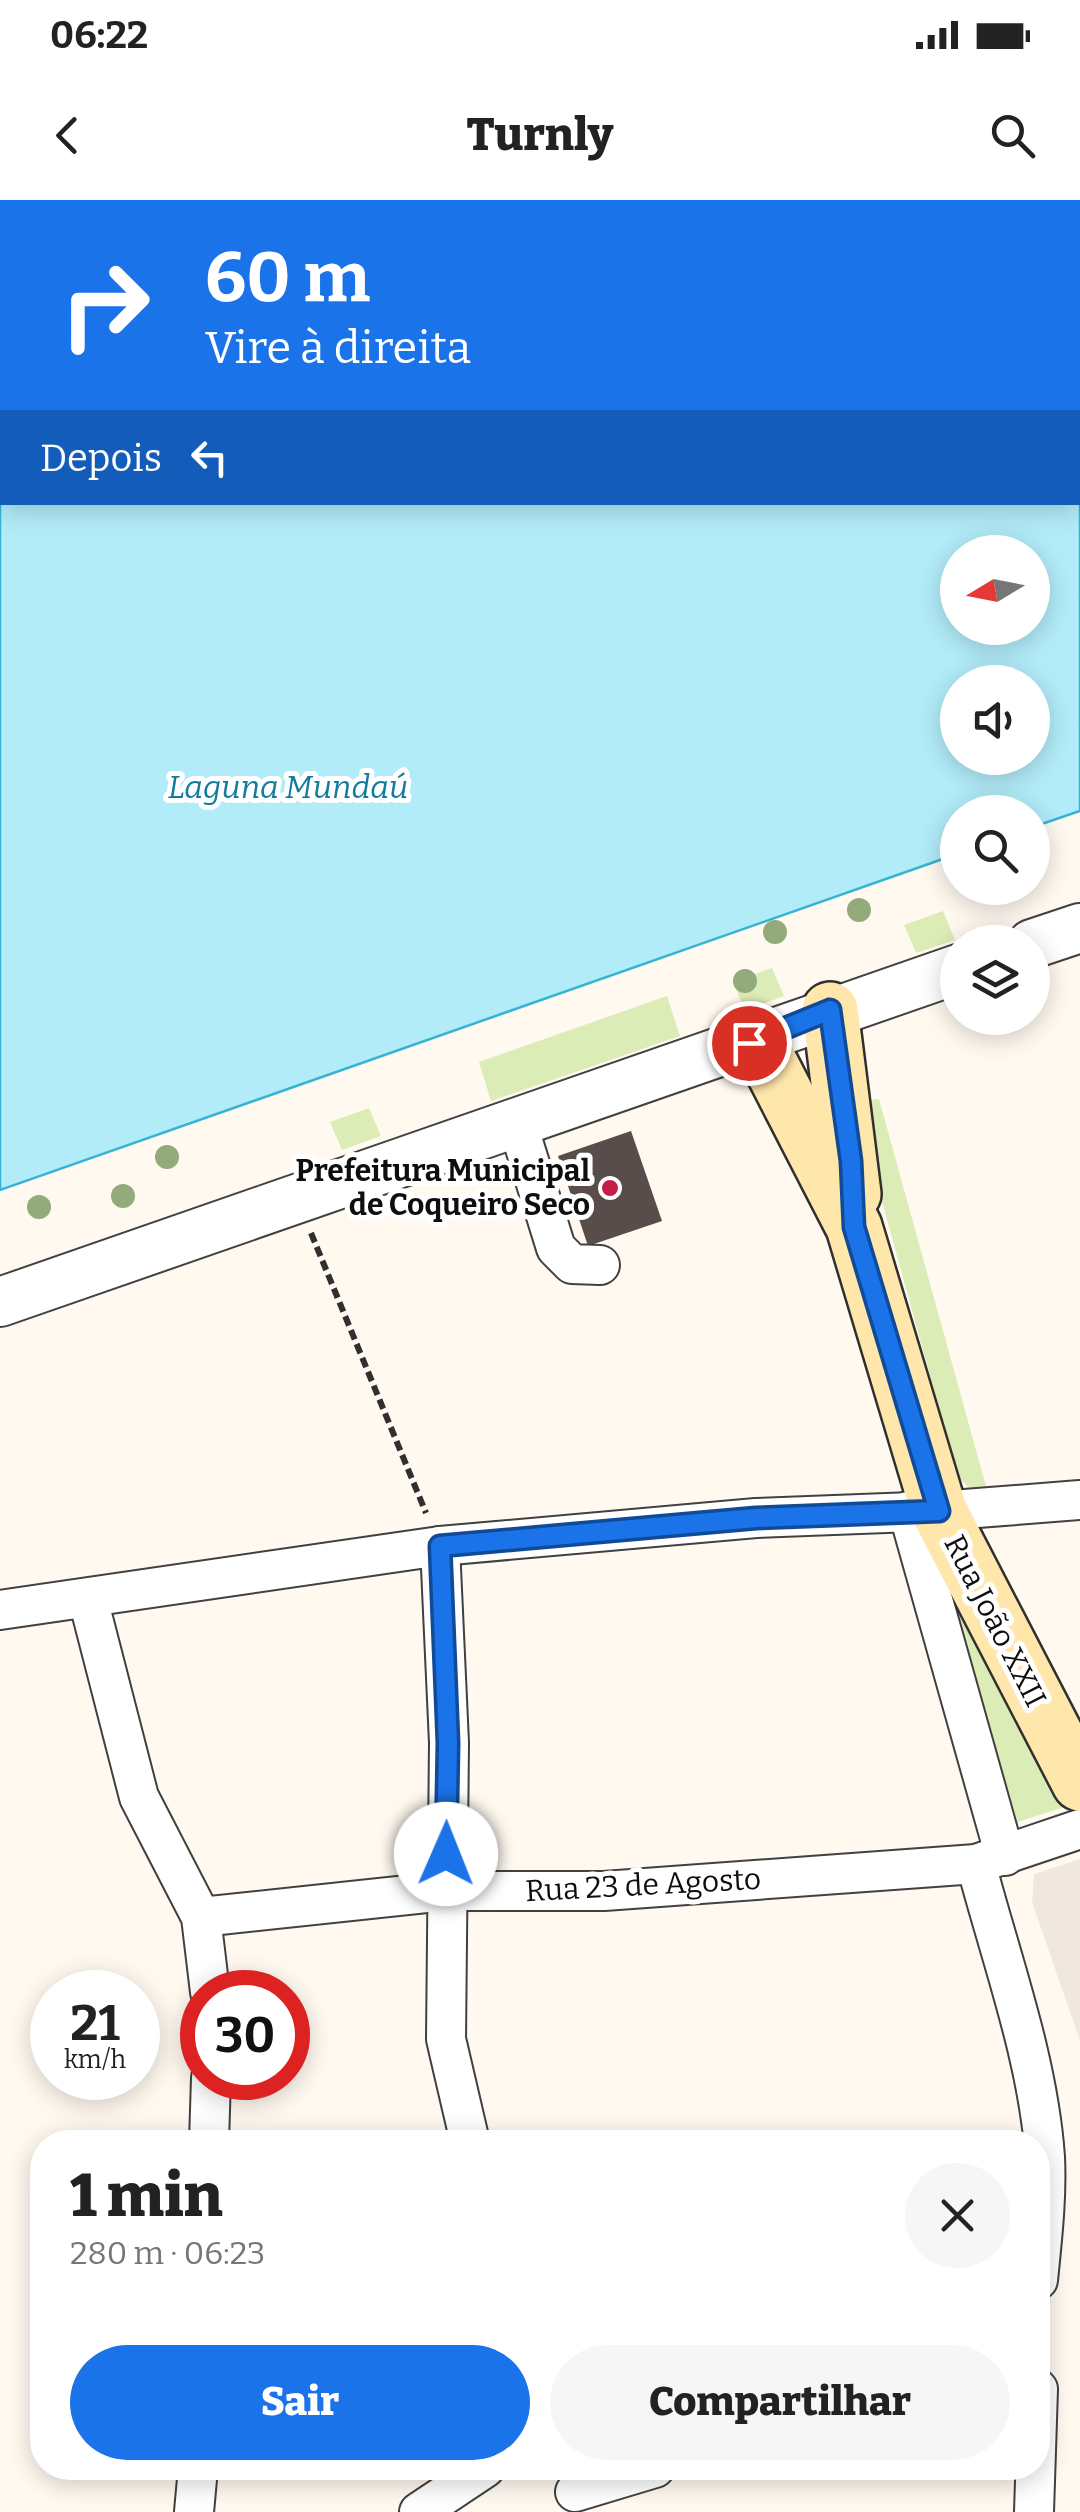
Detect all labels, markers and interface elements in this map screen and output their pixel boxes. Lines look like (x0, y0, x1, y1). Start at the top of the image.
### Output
text: 06:22 (50, 12, 148, 58)
icon: back (40, 108, 95, 163)
text: Turnly (467, 108, 613, 162)
icon: search (985, 108, 1040, 163)
text: 60 m (205, 236, 370, 320)
icon: right (40, 240, 170, 370)
text: Vire à direita (205, 321, 471, 375)
icon: left (182, 430, 237, 485)
text: Depois (40, 435, 162, 481)
north arrow (940, 535, 1050, 645)
map controls (940, 535, 1050, 1035)
button: sound (940, 665, 1050, 775)
water label: Laguna Mundaú (168, 768, 408, 806)
button: search (940, 795, 1050, 905)
button: layers (940, 925, 1050, 1035)
pin (707, 1001, 792, 1086)
icon: arrive (722, 1016, 777, 1071)
place label: Prefeitura Municipal de Coqueiro Seco (296, 1153, 590, 1223)
marker: Prefeitura Municipal de Coqueiro Seco (599, 1177, 621, 1199)
street label: Rua João XXII (936, 1529, 1054, 1713)
position arrow (394, 1802, 498, 1906)
street label: Rua 23 de Agosto (524, 1861, 762, 1909)
speed limit sign: 30 (180, 1970, 310, 2100)
text: 21 (70, 1993, 120, 2053)
text: km/h (64, 2045, 126, 2075)
text: 1 min (70, 2160, 223, 2232)
button: close (905, 2163, 1010, 2268)
text: 280 m · 06:23 (70, 2234, 265, 2272)
button: Sair (70, 2345, 530, 2460)
button: Compartilhar (550, 2345, 1010, 2460)

